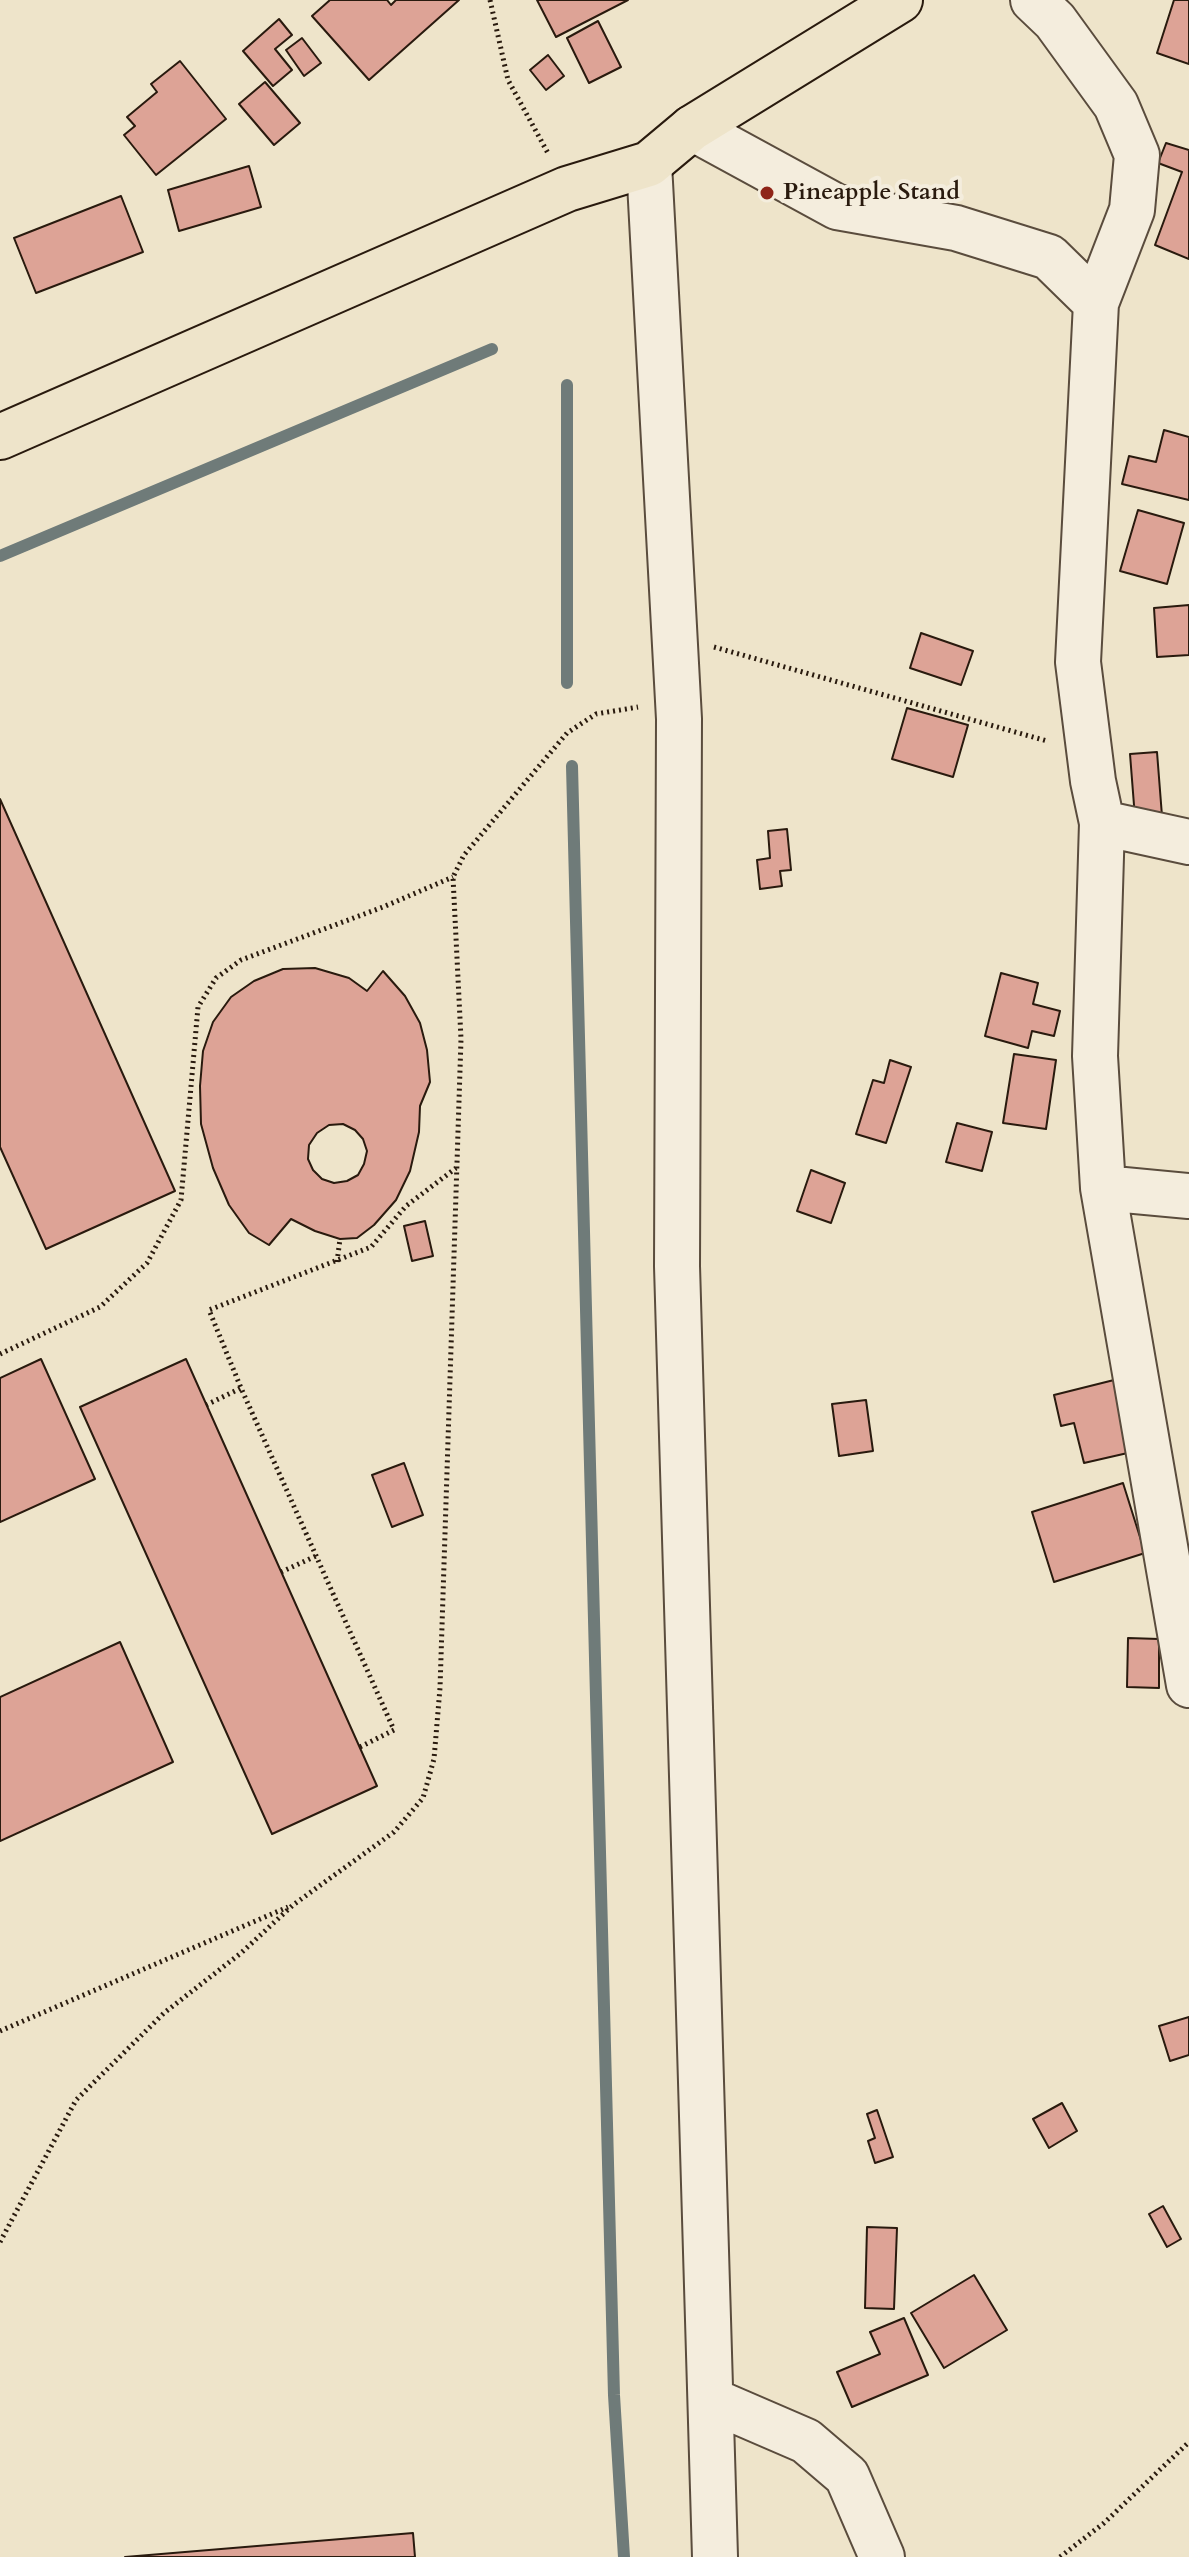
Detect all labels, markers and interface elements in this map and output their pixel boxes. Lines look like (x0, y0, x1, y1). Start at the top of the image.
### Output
place label: Pineapple Stand (783, 179, 960, 207)
marker: Pineapple Stand (758, 184, 776, 202)

